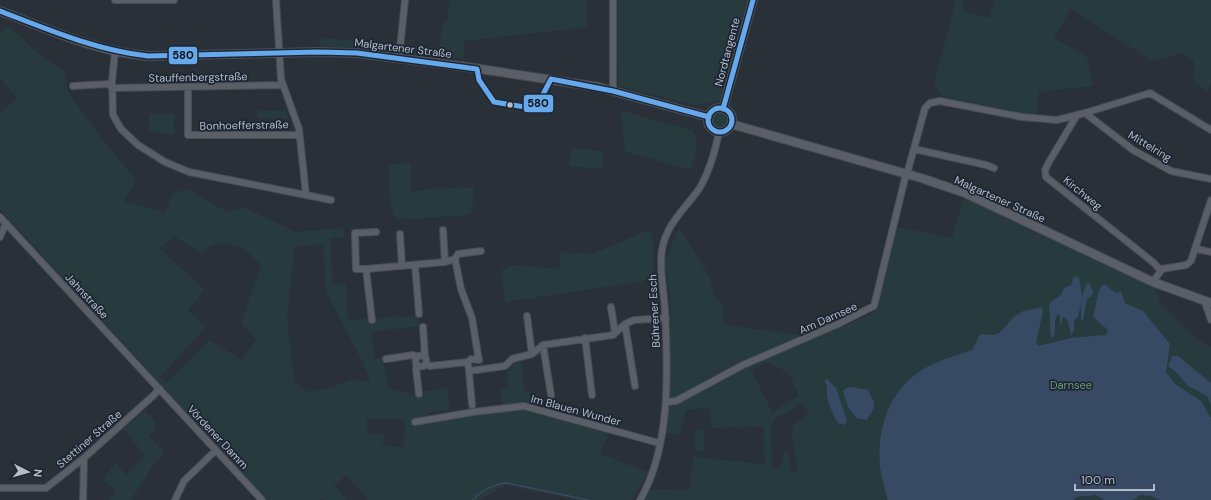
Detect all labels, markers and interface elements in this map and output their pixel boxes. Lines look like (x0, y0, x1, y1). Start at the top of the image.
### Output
street label: Nordtangente (711, 16, 743, 88)
street label: Malgartener Straße (354, 35, 452, 61)
line badge: 580 (168, 46, 198, 65)
text: 580 (172, 48, 194, 62)
street label: Stauffenbergstraße (148, 69, 248, 85)
line badge: 580 (523, 94, 554, 113)
text: 580 (527, 96, 549, 110)
unlabelled marker (505, 100, 515, 110)
street label: Bonhoefferstraße (199, 117, 289, 133)
street label: Mittelring (1126, 128, 1174, 164)
street label: Malgartener Straße (952, 173, 1048, 225)
street label: Kirchweg (1061, 173, 1105, 213)
street label: Jahnstraße (62, 270, 112, 322)
street label: Bührener Esch (645, 274, 663, 348)
street label: Am Darnsee (797, 299, 859, 337)
park label: Darnsee (1050, 378, 1092, 392)
street label: Im Blauen Wunder (530, 391, 622, 429)
street label: Vördener Damm (185, 402, 252, 472)
street label: Stettiner Straße (54, 407, 124, 471)
north arrow (8, 452, 48, 492)
scale bar (1075, 466, 1154, 492)
text: N (31, 468, 45, 478)
text: 100 m (1081, 472, 1115, 488)

